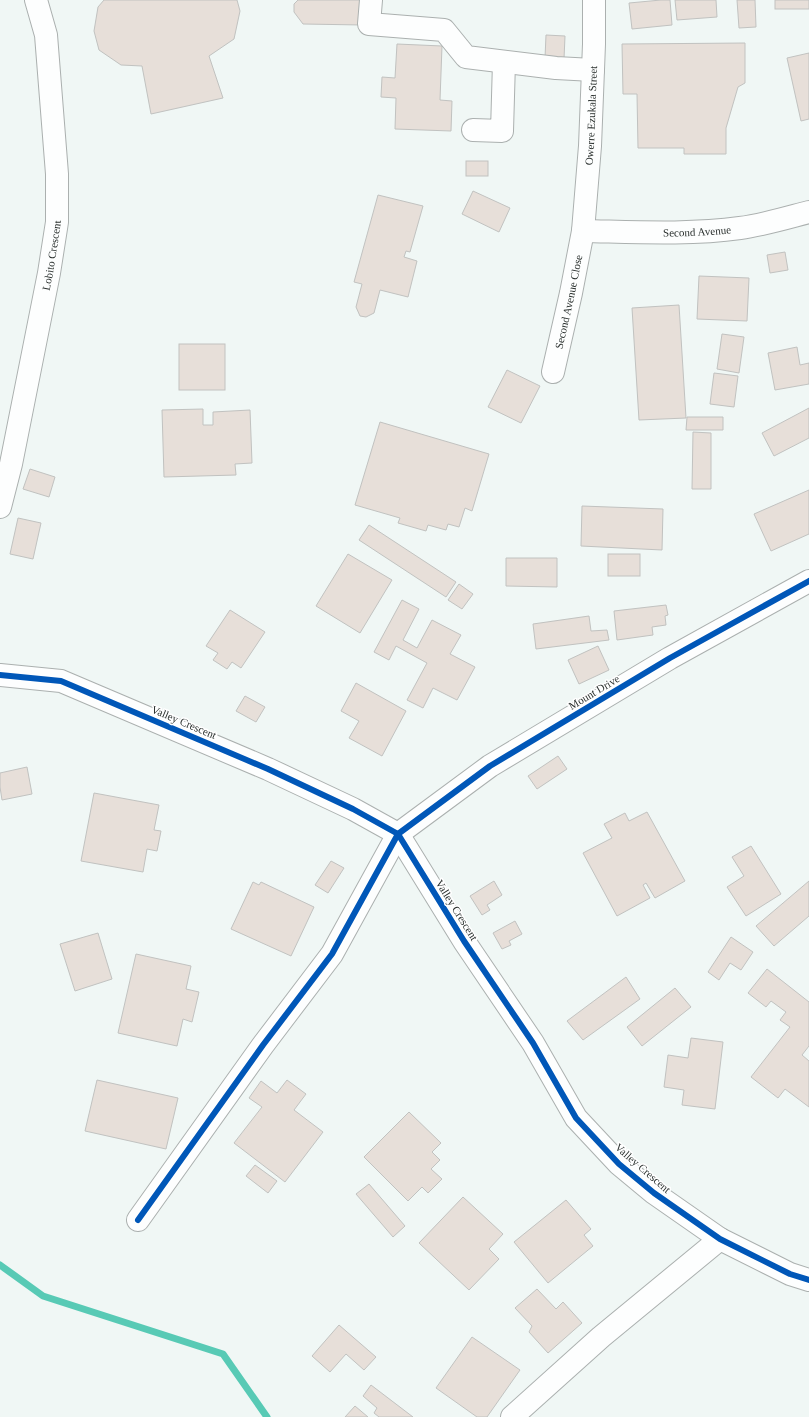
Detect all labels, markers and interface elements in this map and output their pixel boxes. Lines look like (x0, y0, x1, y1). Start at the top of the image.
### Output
street label: Owerre Ezukala Street (582, 65, 599, 166)
street label: Lobito Crescent (40, 220, 63, 291)
street label: Second Avenue (663, 223, 732, 239)
street label: Second Avenue Close (553, 254, 584, 350)
street label: Mount Drive (566, 672, 622, 712)
street label: Valley Crescent (150, 703, 218, 741)
street label: Valley Crescent (434, 877, 480, 943)
street label: Valley Crescent (613, 1141, 673, 1195)

